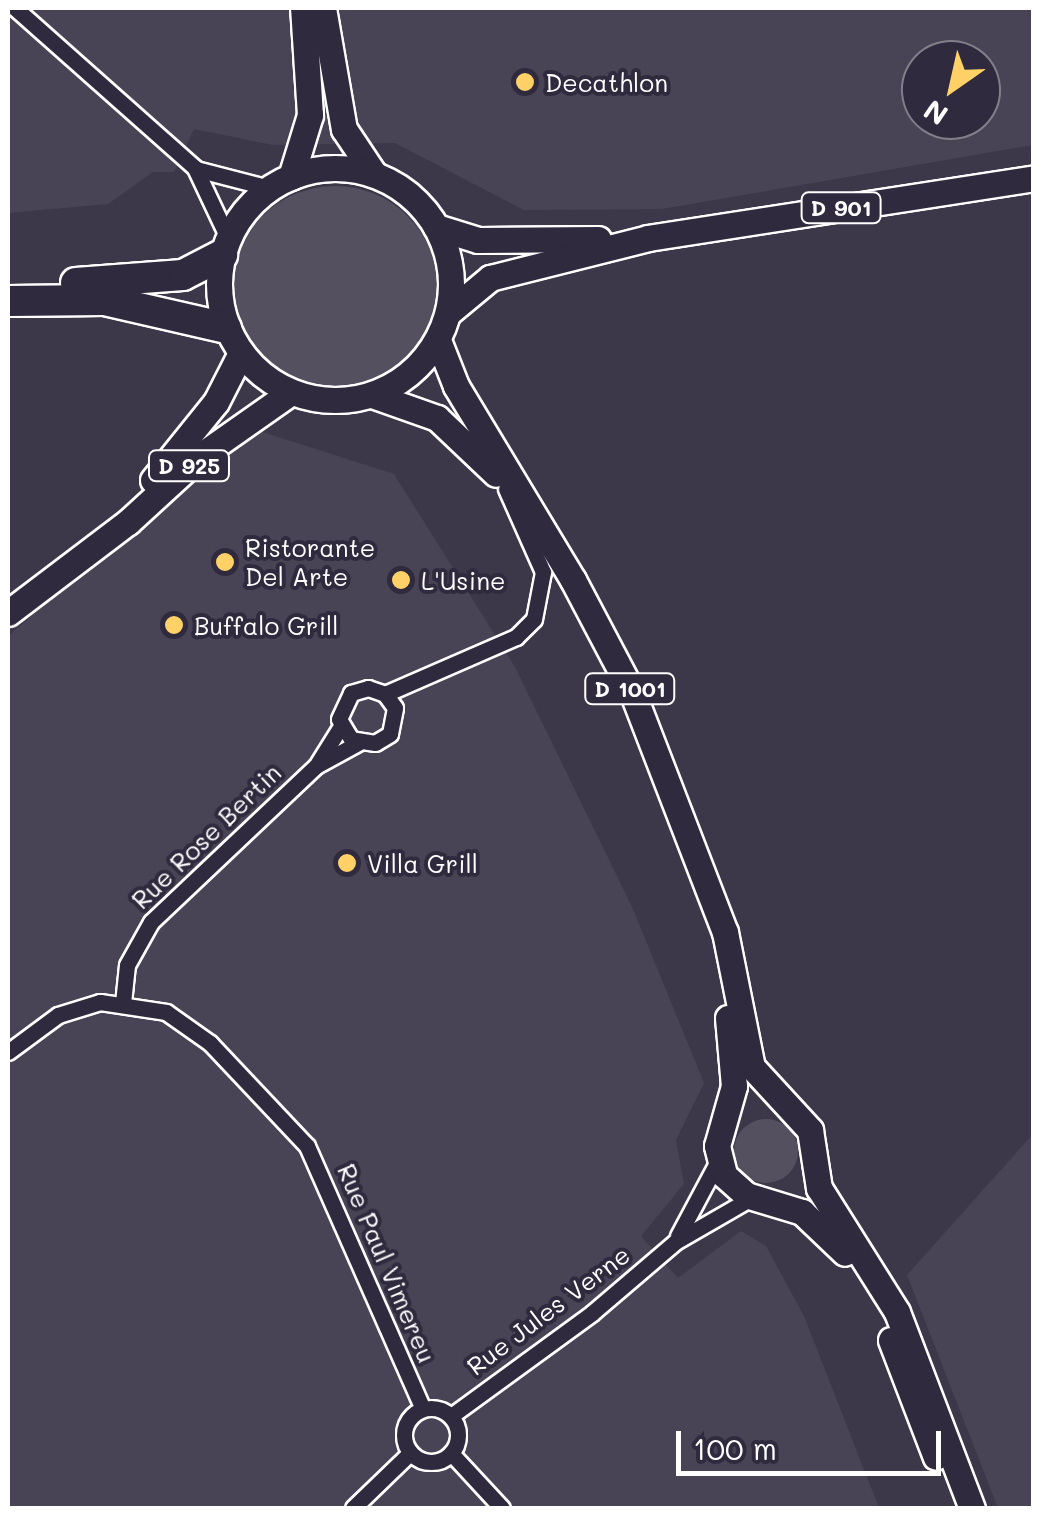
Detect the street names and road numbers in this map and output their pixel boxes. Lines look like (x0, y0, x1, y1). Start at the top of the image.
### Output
road number: D 901 (798, 191, 884, 225)
road number: D 925 (146, 449, 232, 483)
road number: D 1001 (582, 672, 678, 706)
street label: Rue Rose Bertin (125, 757, 287, 915)
street label: Rue Paul Vimereu (332, 1159, 442, 1367)
street label: Rue Jules Verne (461, 1239, 635, 1381)

